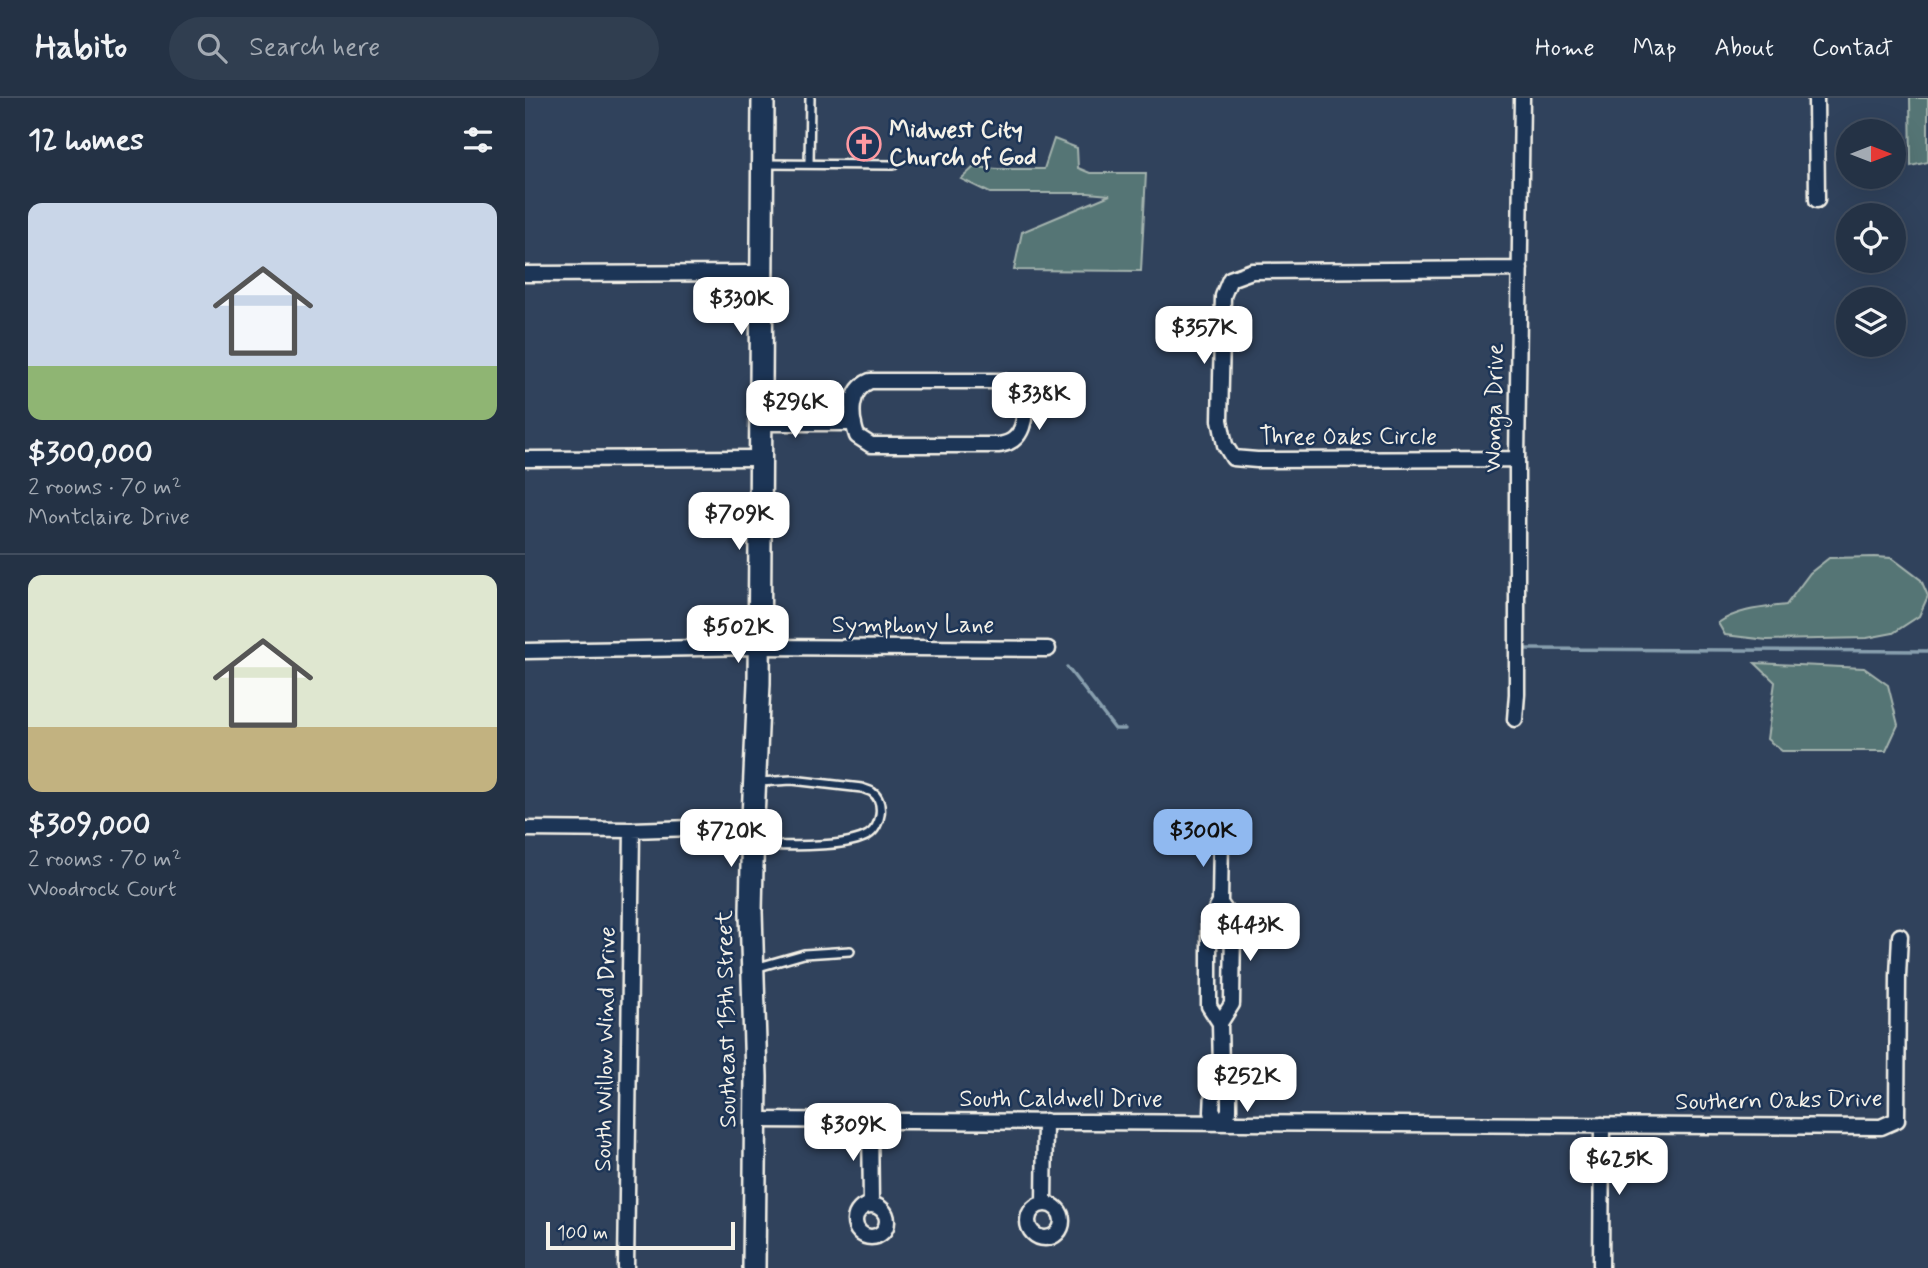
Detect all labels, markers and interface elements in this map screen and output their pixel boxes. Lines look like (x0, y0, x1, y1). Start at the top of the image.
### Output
search box (169, 17, 659, 80)
text: Habito (35, 26, 127, 70)
icon: search (193, 29, 231, 67)
text: Search here (249, 31, 380, 65)
text: Home (1535, 33, 1595, 64)
text: Map (1633, 33, 1677, 64)
text: About (1715, 33, 1774, 64)
text: Contact (1812, 33, 1893, 64)
place label: Midwest City Church of God (889, 115, 1037, 174)
north arrow (1836, 119, 1906, 189)
map controls (1836, 119, 1906, 357)
text: 12 homes (28, 121, 144, 160)
icon: filters (459, 121, 497, 159)
church icon: Midwest City Church of God (845, 125, 883, 163)
button: locate (1836, 203, 1906, 273)
icon: home (200, 248, 326, 374)
pin: $330K (692, 278, 790, 337)
text: $330K (709, 285, 773, 315)
button: layers (1836, 287, 1906, 357)
pin: $357K (1155, 306, 1253, 366)
text: $357K (1171, 314, 1237, 344)
street label: Wonga Drive (1478, 343, 1514, 473)
pin: $338K (990, 372, 1088, 432)
pin: $296K (746, 380, 844, 440)
text: $338K (1008, 380, 1070, 410)
text: $296K (762, 388, 828, 418)
street label: Three Oaks Circle (1259, 422, 1437, 453)
text: $300,000 (28, 434, 153, 473)
text: 2 rooms · 70 m² (28, 473, 182, 503)
pin: $709K (690, 492, 788, 552)
text: $709K (705, 500, 773, 530)
text: Montclaire Drive (28, 503, 190, 533)
pin: $502K (689, 606, 787, 665)
street label: Symphony Lane (832, 610, 994, 641)
text: $502K (703, 613, 773, 643)
icon: home (200, 620, 326, 746)
text: $309,000 (28, 806, 151, 845)
pin: $720K (682, 810, 780, 869)
pin: $300K (1154, 810, 1252, 869)
text: $720K (696, 817, 766, 847)
text: $300K (1169, 817, 1237, 847)
text: 2 rooms · 70 m² (28, 845, 182, 875)
text: Woodrock Court (28, 875, 177, 905)
pin: $443K (1201, 904, 1299, 963)
street label: Southeast 15th Street (710, 910, 744, 1128)
text: $443K (1217, 911, 1283, 941)
street label: South Willow Wind Drive (588, 926, 624, 1172)
pin: $252K (1198, 1054, 1296, 1114)
text: $252K (1214, 1062, 1281, 1092)
street label: South Caldwell Drive (959, 1084, 1163, 1115)
street label: Southern Oaks Drive (1675, 1084, 1883, 1118)
pin: $309K (804, 1104, 902, 1163)
text: $309K (820, 1111, 886, 1141)
pin: $625K (1570, 1138, 1668, 1197)
text: $625K (1586, 1145, 1652, 1175)
scale bar (546, 1219, 735, 1251)
text: 100 m (557, 1221, 608, 1246)

